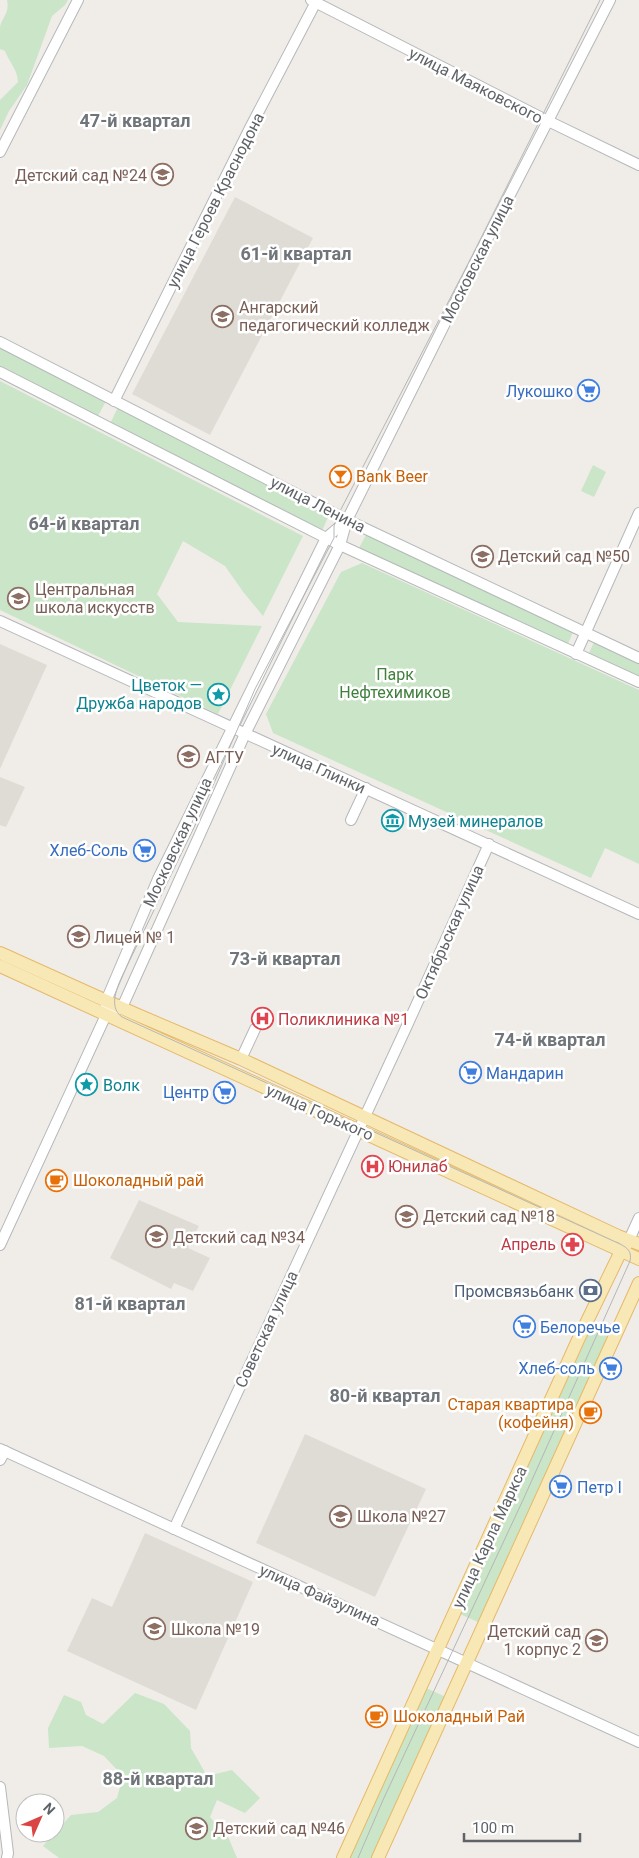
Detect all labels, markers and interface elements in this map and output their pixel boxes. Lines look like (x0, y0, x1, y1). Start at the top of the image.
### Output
street label: улица Маяковского (406, 43, 546, 127)
street label: улица Героев Краснодона (163, 109, 268, 291)
district label: 47-й квартал (80, 110, 190, 131)
school or university icon: Детский сад №24 (151, 163, 175, 187)
place label: Детский сад №24 (15, 166, 147, 185)
street label: Московская улица (437, 192, 518, 326)
district label: 61-й квартал (241, 243, 351, 264)
place label: Ангарский педагогический колледж (239, 298, 430, 335)
school or university icon: Ангарский педагогический колледж (211, 304, 235, 328)
supermarket icon: Лукошко (577, 379, 601, 403)
place label: Лукошко (506, 382, 573, 401)
bar icon: Bank Beer (328, 464, 352, 488)
place label: Bank Beer (356, 467, 429, 486)
street label: улица Ленина (267, 472, 368, 537)
district label: 64-й квартал (29, 513, 139, 534)
school or university icon: Детский сад №50 (470, 544, 494, 568)
place label: Детский сад №50 (498, 547, 630, 566)
place label: Центральная школа искусств (35, 580, 155, 617)
school or university icon: Центральная школа искусств (7, 586, 31, 610)
park label: Парк Нефтехимиков (339, 665, 451, 702)
place label: Цветок — Дружба народов (76, 676, 202, 713)
place icon: Цветок — Дружба народов (206, 682, 230, 706)
street label: улица Глинки (269, 739, 369, 798)
school or university icon: АГТУ (177, 745, 201, 769)
place label: АГТУ (205, 748, 244, 767)
street label: Московская улица (139, 774, 216, 910)
museum icon: Музей минералов (380, 809, 404, 833)
place label: Музей минералов (408, 812, 543, 831)
supermarket icon: Хлеб-Соль (132, 838, 156, 862)
place label: Хлеб-Соль (49, 841, 128, 860)
street label: Октябрьская улица (411, 862, 488, 1002)
school or university icon: Лицей № 1 (66, 925, 90, 949)
place label: Лицей № 1 (94, 928, 175, 947)
district label: 73-й квартал (230, 948, 340, 969)
hospital icon: Поликлиника №1 (250, 1007, 274, 1031)
place label: Поликлиника №1 (278, 1010, 409, 1029)
district label: 74-й квартал (495, 1029, 605, 1050)
supermarket icon: Мандарин (458, 1061, 482, 1085)
place label: Мандарин (486, 1064, 564, 1083)
place icon: Волк (75, 1073, 99, 1097)
place label: Волк (103, 1076, 140, 1095)
supermarket icon: Центр (213, 1080, 237, 1104)
street label: улица Горького (263, 1080, 376, 1145)
place label: Центр (163, 1083, 209, 1102)
hospital icon: Юнилаб (360, 1154, 384, 1178)
place label: Юнилаб (388, 1157, 448, 1176)
cafe icon: Шоколадный рай (45, 1168, 69, 1192)
place label: Шоколадный рай (73, 1171, 204, 1190)
school or university icon: Детский сад №18 (395, 1204, 419, 1228)
place label: Детский сад №18 (423, 1207, 555, 1226)
school or university icon: Детский сад №34 (145, 1225, 169, 1249)
place label: Детский сад №34 (173, 1228, 305, 1247)
pharmacy icon: Апрель (560, 1232, 584, 1256)
place label: Апрель (501, 1235, 556, 1254)
street label: Советская улица (231, 1268, 302, 1391)
bank icon: Промсвязьбанк (578, 1279, 602, 1303)
place label: Промсвязьбанк (454, 1282, 574, 1301)
district label: 81-й квартал (75, 1293, 185, 1314)
supermarket icon: Белоречье (512, 1315, 536, 1339)
place label: Белоречье (540, 1318, 620, 1337)
supermarket icon: Хлеб-соль (599, 1356, 623, 1380)
place label: Хлеб-соль (519, 1359, 595, 1378)
district label: 80-й квартал (330, 1385, 440, 1406)
place label: Старая квартира (кофейня) (447, 1395, 574, 1432)
cafe icon: Старая квартира (кофейня) (578, 1401, 602, 1425)
street label: улица Карла Маркса (448, 1463, 531, 1611)
supermarket icon: Петр I (549, 1475, 573, 1499)
place label: Петр I (577, 1478, 622, 1497)
school or university icon: Школа №27 (329, 1504, 353, 1528)
place label: Школа №27 (357, 1507, 446, 1526)
street label: улица Файзулина (257, 1560, 383, 1631)
school or university icon: Школа №19 (143, 1617, 167, 1641)
place label: Школа №19 (171, 1620, 260, 1639)
place label: Детский сад 1 корпус 2 (487, 1622, 581, 1659)
school or university icon: Детский сад 1 корпус 2 (585, 1628, 609, 1652)
cafe icon: Шоколадный Рай (365, 1704, 389, 1728)
place label: Шоколадный Рай (393, 1707, 525, 1726)
district label: 88-й квартал (103, 1768, 213, 1789)
north arrow (15, 1793, 65, 1843)
text: N (40, 1800, 58, 1818)
scale bar (464, 1810, 580, 1842)
school or university icon: Детский сад №46 (185, 1816, 209, 1840)
place label: Детский сад №46 (213, 1819, 345, 1838)
text: 100 m (472, 1819, 514, 1837)

